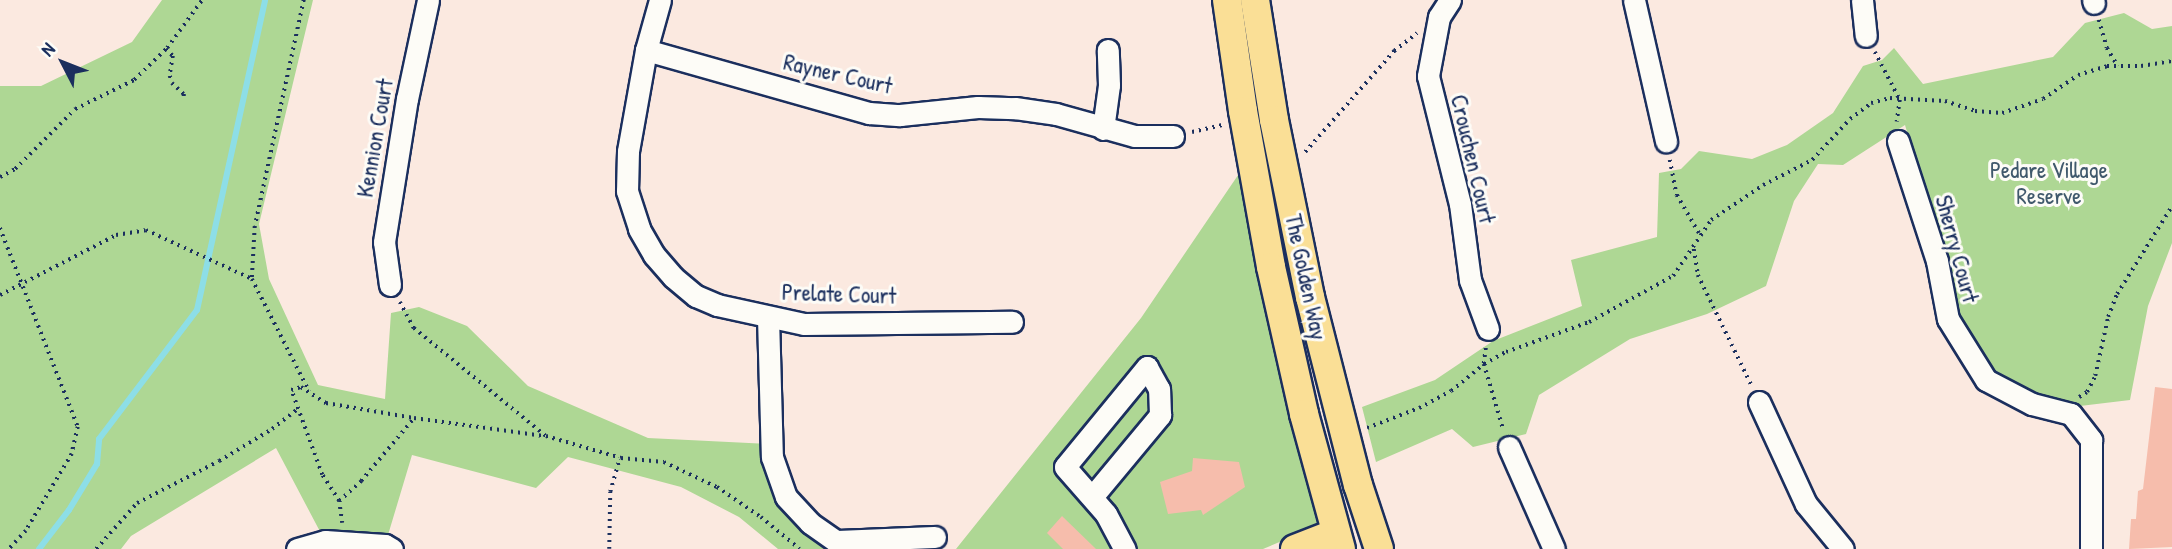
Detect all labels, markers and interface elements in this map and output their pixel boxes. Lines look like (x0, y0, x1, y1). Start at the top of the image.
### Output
north arrow (28, 28, 98, 98)
text: N (34, 36, 60, 61)
street label: Rayner Court (781, 48, 895, 100)
street label: Kennion Court (351, 77, 399, 199)
street label: Crouchen Court (1445, 92, 1501, 226)
park label: Pedare Village Reserve (1990, 156, 2108, 210)
street label: Sherry Court (1929, 192, 1985, 306)
street label: The Golden Way (1279, 212, 1333, 342)
street label: Prelate Court (781, 278, 897, 310)

